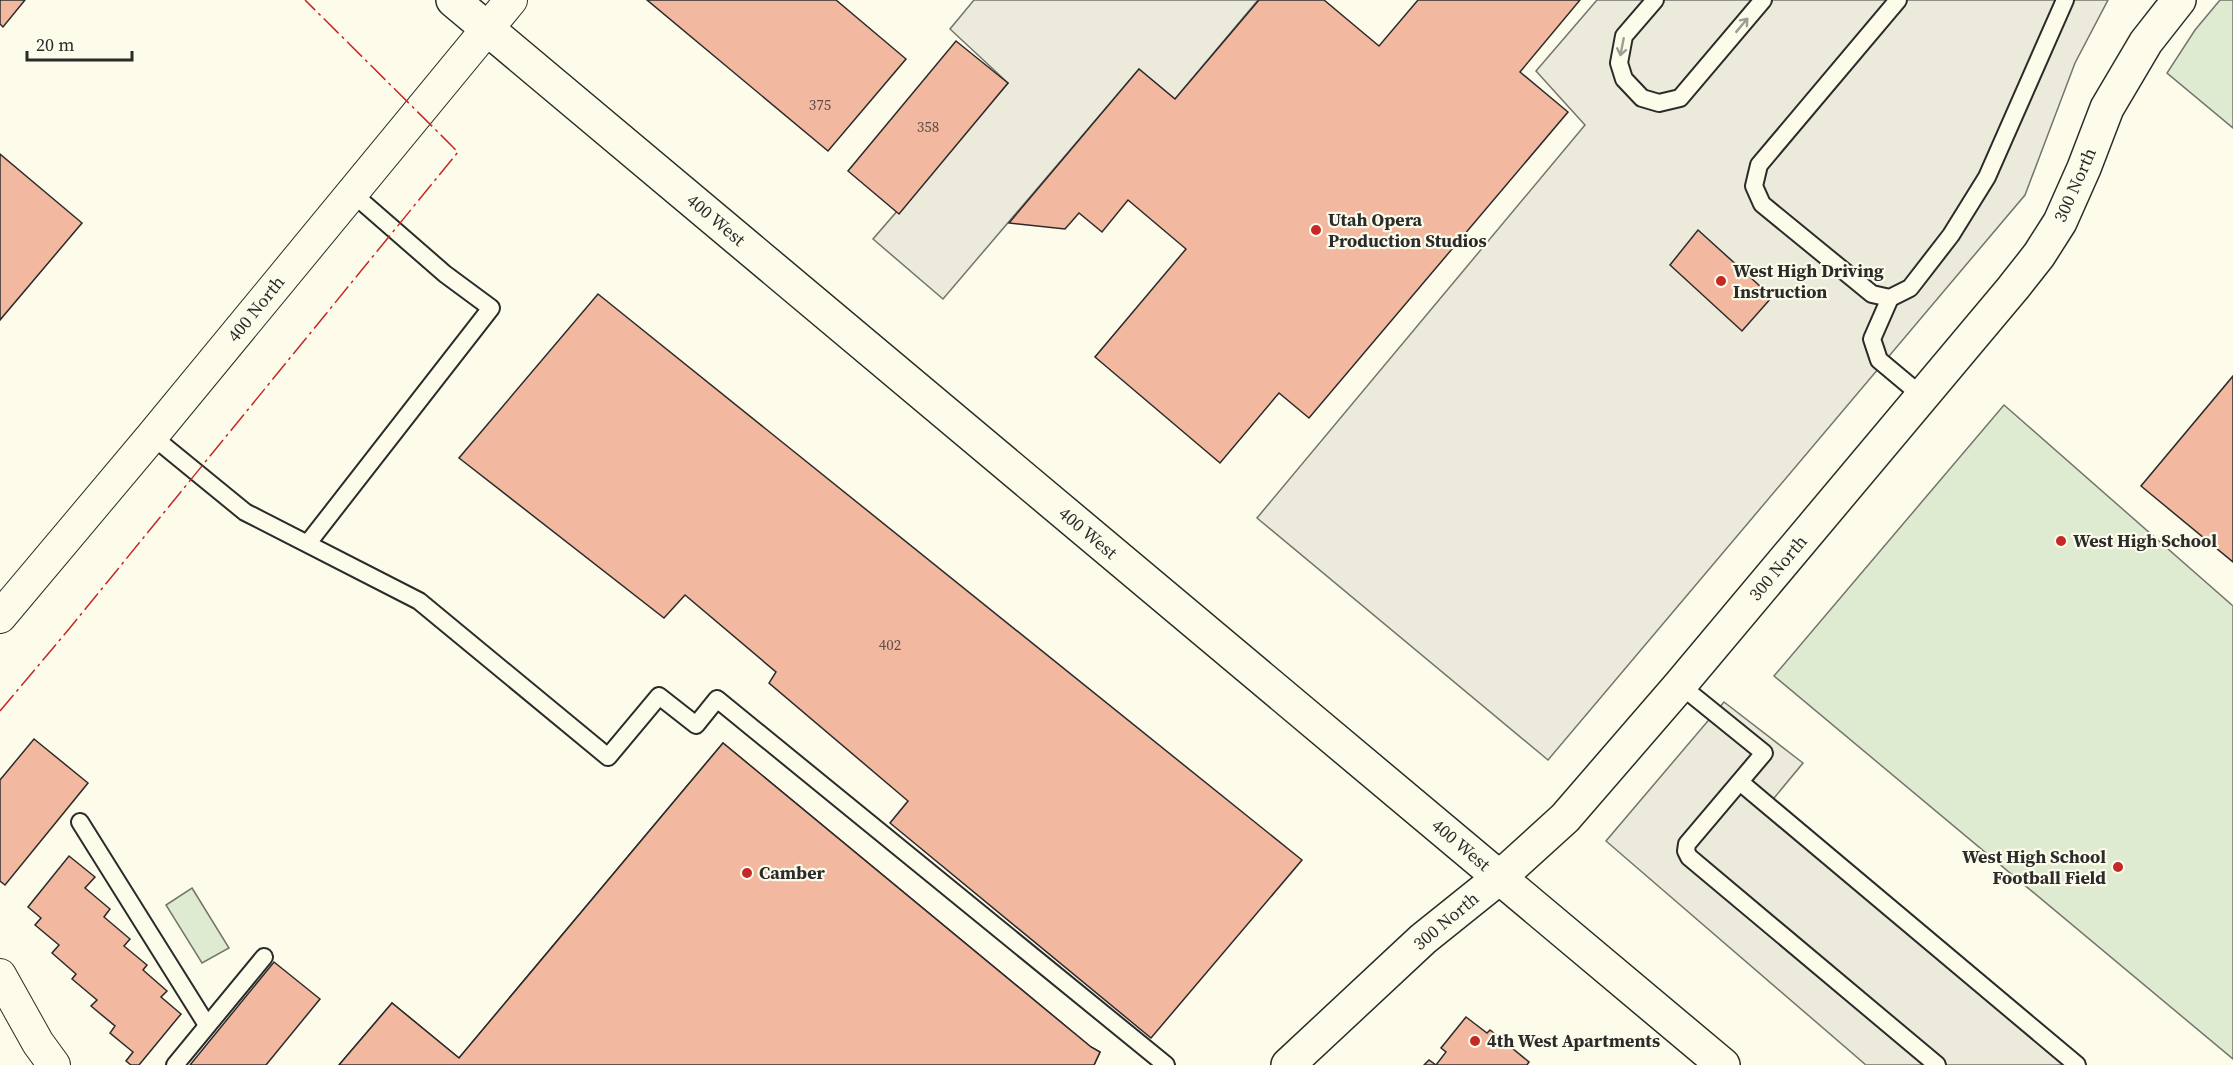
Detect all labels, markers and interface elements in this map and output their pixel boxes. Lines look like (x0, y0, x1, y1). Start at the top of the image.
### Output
one-way arrow (1735, 18, 1749, 33)
scale bar (27, 24, 132, 62)
text: 20 m (36, 32, 74, 57)
one-way arrow (1616, 36, 1627, 56)
house number: 375 (809, 94, 831, 115)
house number: 358 (917, 116, 939, 137)
street label: 300 North (2047, 144, 2102, 226)
street label: 400 West (682, 188, 751, 252)
place label: Utah Opera Production Studios (1328, 207, 1487, 253)
marker: Utah Opera Production Studios (1309, 223, 1323, 237)
place label: West High Driving Instruction (1733, 258, 1884, 304)
street label: 400 North (221, 270, 290, 347)
marker: West High Driving Instruction (1714, 274, 1728, 288)
street label: 400 West (1054, 501, 1123, 565)
place label: West High School (2073, 528, 2217, 553)
street label: 300 North (1743, 529, 1813, 606)
marker: West High School (2054, 534, 2068, 548)
house number: 402 (879, 634, 901, 655)
street label: 400 West (1427, 813, 1496, 877)
place label: West High School Football Field (1962, 844, 2106, 890)
place label: Camber (759, 860, 826, 885)
marker: West High School Football Field (2111, 860, 2125, 874)
marker: Camber (740, 866, 754, 880)
street label: 300 North (1407, 886, 1484, 955)
place label: 4th West Apartments (1487, 1028, 1660, 1053)
marker: 4th West Apartments (1468, 1034, 1482, 1048)

